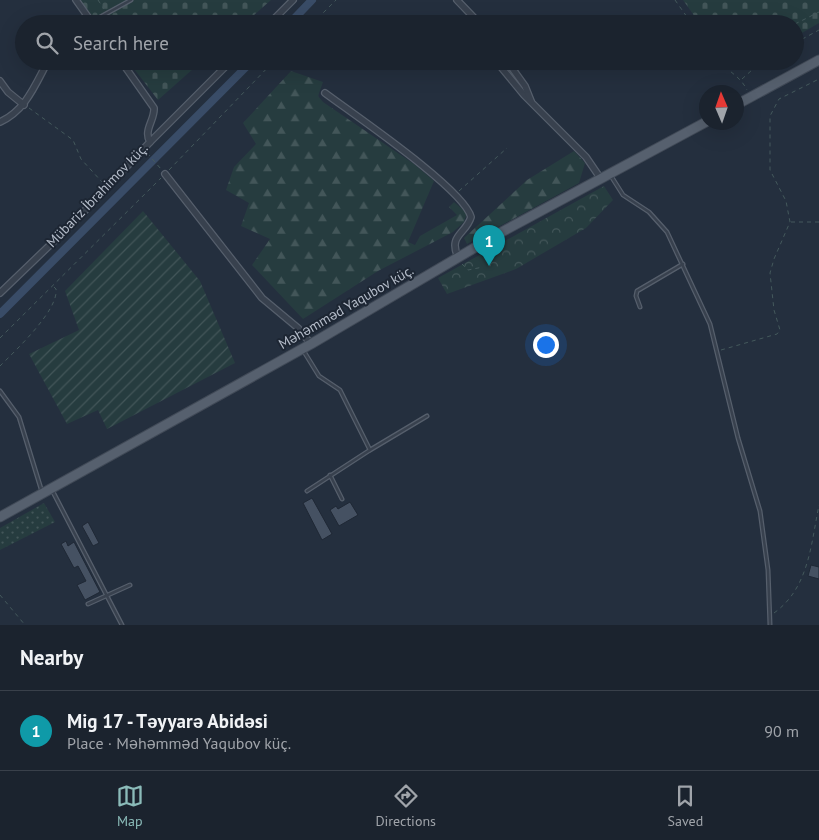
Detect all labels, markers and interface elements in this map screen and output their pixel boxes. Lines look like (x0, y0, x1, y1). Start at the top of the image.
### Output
search box (15, 15, 804, 70)
icon: search (33, 29, 61, 57)
text: Search here (73, 31, 169, 55)
north arrow (699, 85, 744, 130)
street label: Mübariz İbrahimov küç. (43, 139, 151, 251)
pin: 1 (473, 225, 505, 266)
street label: Məhəmməd Yaqubov küç. (275, 261, 417, 353)
your location (533, 332, 559, 358)
text: Nearby (20, 644, 83, 671)
text: Mig 17 - Təyyarə Abidəsi (67, 709, 268, 733)
text: 1 (31, 721, 41, 741)
text: 90 m (764, 721, 799, 741)
text: Place · Məhəmməd Yaqubov küç. (67, 733, 291, 753)
tab: Map (116, 782, 144, 830)
tab: Directions (375, 782, 436, 830)
tab: Saved (668, 782, 703, 830)

